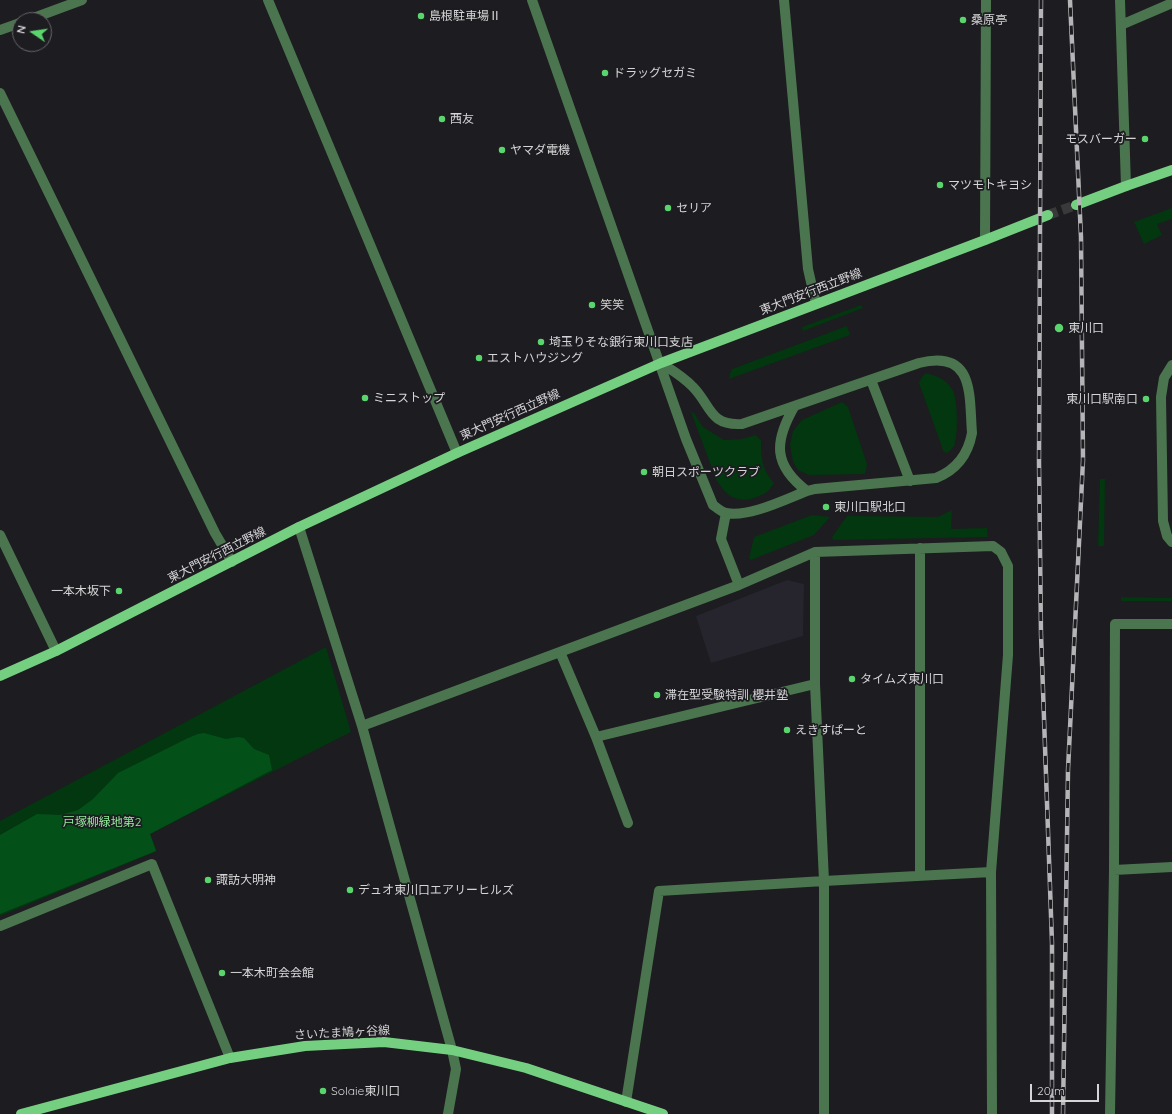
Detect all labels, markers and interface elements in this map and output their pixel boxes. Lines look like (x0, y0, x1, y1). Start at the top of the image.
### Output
place label: 島根駐車場Ⅱ (429, 9, 501, 23)
marker: 島根駐車場Ⅱ (416, 11, 426, 21)
north arrow (12, 12, 52, 52)
place label: 桑原亭 (971, 13, 1007, 27)
marker: 桑原亭 (958, 15, 968, 25)
text: N (14, 24, 29, 35)
place label: ドラッグセガミ (613, 66, 697, 80)
marker: ドラッグセガミ (600, 68, 610, 78)
place label: 西友 (450, 112, 474, 126)
marker: 西友 (437, 114, 447, 124)
place label: モスバーガー (1065, 132, 1137, 146)
marker: モスバーガー (1140, 134, 1150, 144)
place label: ヤマダ電機 (510, 143, 570, 157)
marker: ヤマダ電機 (497, 145, 507, 155)
place label: マツモトキヨシ (948, 178, 1032, 192)
marker: マツモトキヨシ (935, 180, 945, 190)
place label: セリア (676, 201, 712, 215)
marker: セリア (663, 203, 673, 213)
street label: 東大門安行西立野線 (758, 266, 864, 318)
place label: 笑笑 (600, 298, 624, 312)
marker: 笑笑 (587, 300, 597, 310)
place label: 東川口 (1068, 321, 1104, 335)
marker: 東川口 (1053, 322, 1065, 334)
place label: 埼玉りそな銀行東川口支店 (549, 335, 693, 349)
marker: 埼玉りそな銀行東川口支店 (536, 337, 546, 347)
place label: エストハウジング (487, 351, 583, 365)
marker: エストハウジング (474, 353, 484, 363)
street label: 東大門安行西立野線 (458, 386, 562, 444)
place label: ミニストップ (373, 391, 445, 405)
place label: 東川口駅南口 (1066, 392, 1138, 406)
marker: ミニストップ (360, 393, 370, 403)
marker: 東川口駅南口 (1141, 394, 1151, 404)
place label: 朝日スポーツクラブ (652, 465, 760, 479)
marker: 朝日スポーツクラブ (639, 467, 649, 477)
place label: 東川口駅北口 (834, 500, 906, 514)
marker: 東川口駅北口 (821, 502, 831, 512)
street label: 東大門安行西立野線 (166, 524, 268, 586)
place label: 一本木坂下 (51, 584, 111, 598)
marker: 一本木坂下 (114, 586, 124, 596)
place label: タイムズ東川口 (860, 672, 944, 686)
marker: タイムズ東川口 (847, 674, 857, 684)
place label: 滞在型受験特訓 櫻井塾 (665, 688, 788, 702)
marker: 滞在型受験特訓 櫻井塾 (652, 690, 662, 700)
place label: えきすぱーと (795, 723, 867, 737)
marker: えきすぱーと (782, 725, 792, 735)
park label: 戸塚柳緑地第2 (63, 815, 141, 829)
place label: 諏訪大明神 (216, 873, 276, 887)
marker: 諏訪大明神 (203, 875, 213, 885)
place label: デュオ東川口エアリーヒルズ (358, 883, 514, 897)
marker: デュオ東川口エアリーヒルズ (345, 885, 355, 895)
place label: 一本木町会会館 (230, 966, 314, 980)
marker: 一本木町会会館 (217, 968, 227, 978)
street label: さいたま鳩ヶ谷線 (294, 1023, 390, 1043)
scale bar (1032, 1076, 1101, 1102)
text: 20 m (1037, 1083, 1065, 1098)
place label: Solaie東川口 (331, 1084, 400, 1098)
marker: Solaie東川口 (318, 1086, 328, 1096)

